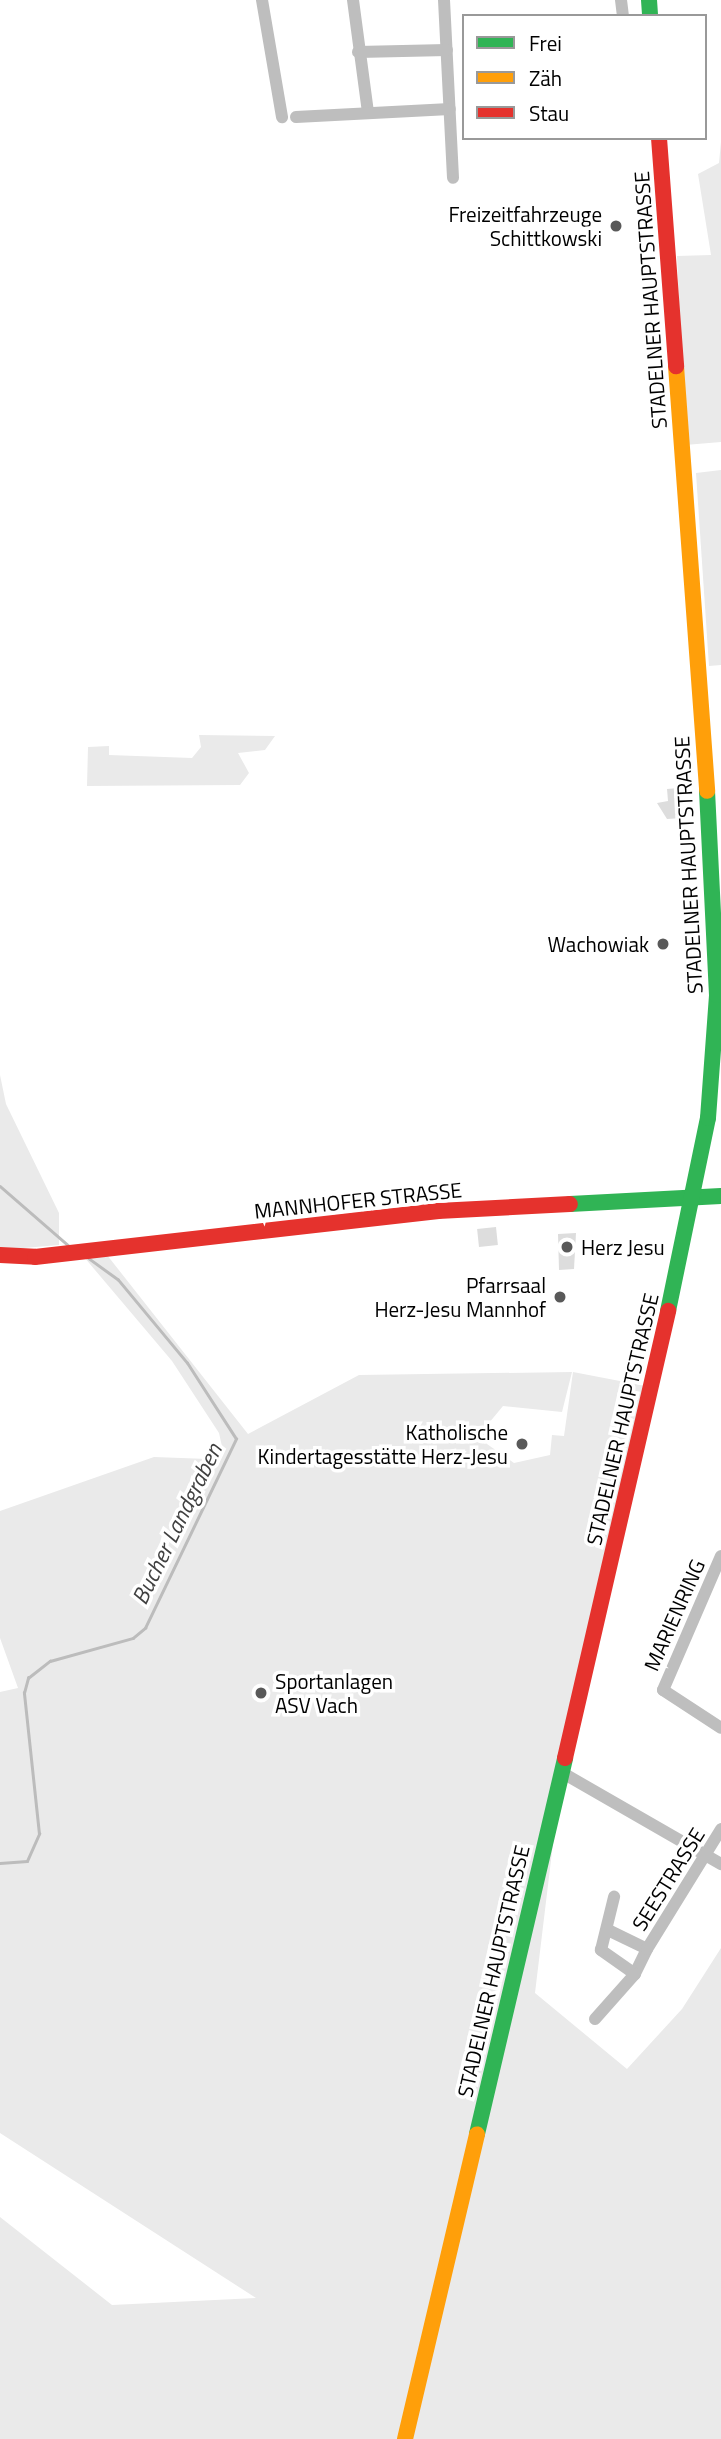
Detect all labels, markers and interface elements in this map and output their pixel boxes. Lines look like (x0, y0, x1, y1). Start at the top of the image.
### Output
legend (462, 14, 707, 140)
text: Frei (529, 27, 562, 59)
text: Zäh (529, 62, 562, 94)
text: Stau (529, 97, 569, 129)
street label: STADELNER HAUPTSTRASSE (628, 170, 672, 430)
place label: Freizeitfahrzeuge Schittkowski (448, 201, 602, 251)
marker: Freizeitfahrzeuge Schittkowski (608, 218, 624, 234)
street label: STADELNER HAUPTSTRASSE (669, 735, 707, 995)
place label: Wachowiak (548, 931, 649, 957)
marker: Wachowiak (655, 936, 671, 952)
street label: MANNHOFER STRASSE (253, 1177, 463, 1223)
place label: Herz Jesu (581, 1234, 665, 1260)
marker: Herz Jesu (559, 1239, 575, 1255)
place label: Pfarrsaal Herz-Jesu Mannhof (374, 1272, 546, 1322)
marker: Pfarrsaal Herz-Jesu Mannhof (552, 1289, 568, 1305)
street label: STADELNER HAUPTSTRASSE (581, 1290, 663, 1548)
place label: Katholische Kindertagesstätte Herz-Jesu (258, 1419, 508, 1469)
marker: Katholische Kindertagesstätte Herz-Jesu (514, 1436, 530, 1452)
water label: Bucher Landgraben (126, 1439, 228, 1609)
street label: MARIENRING (638, 1555, 710, 1675)
place label: Sportanlagen ASV Vach (275, 1668, 393, 1718)
marker: Sportanlagen ASV Vach (253, 1685, 269, 1701)
street label: SEESTRASSE (626, 1823, 710, 1935)
street label: STADELNER HAUPTSTRASSE (452, 1842, 534, 2100)

